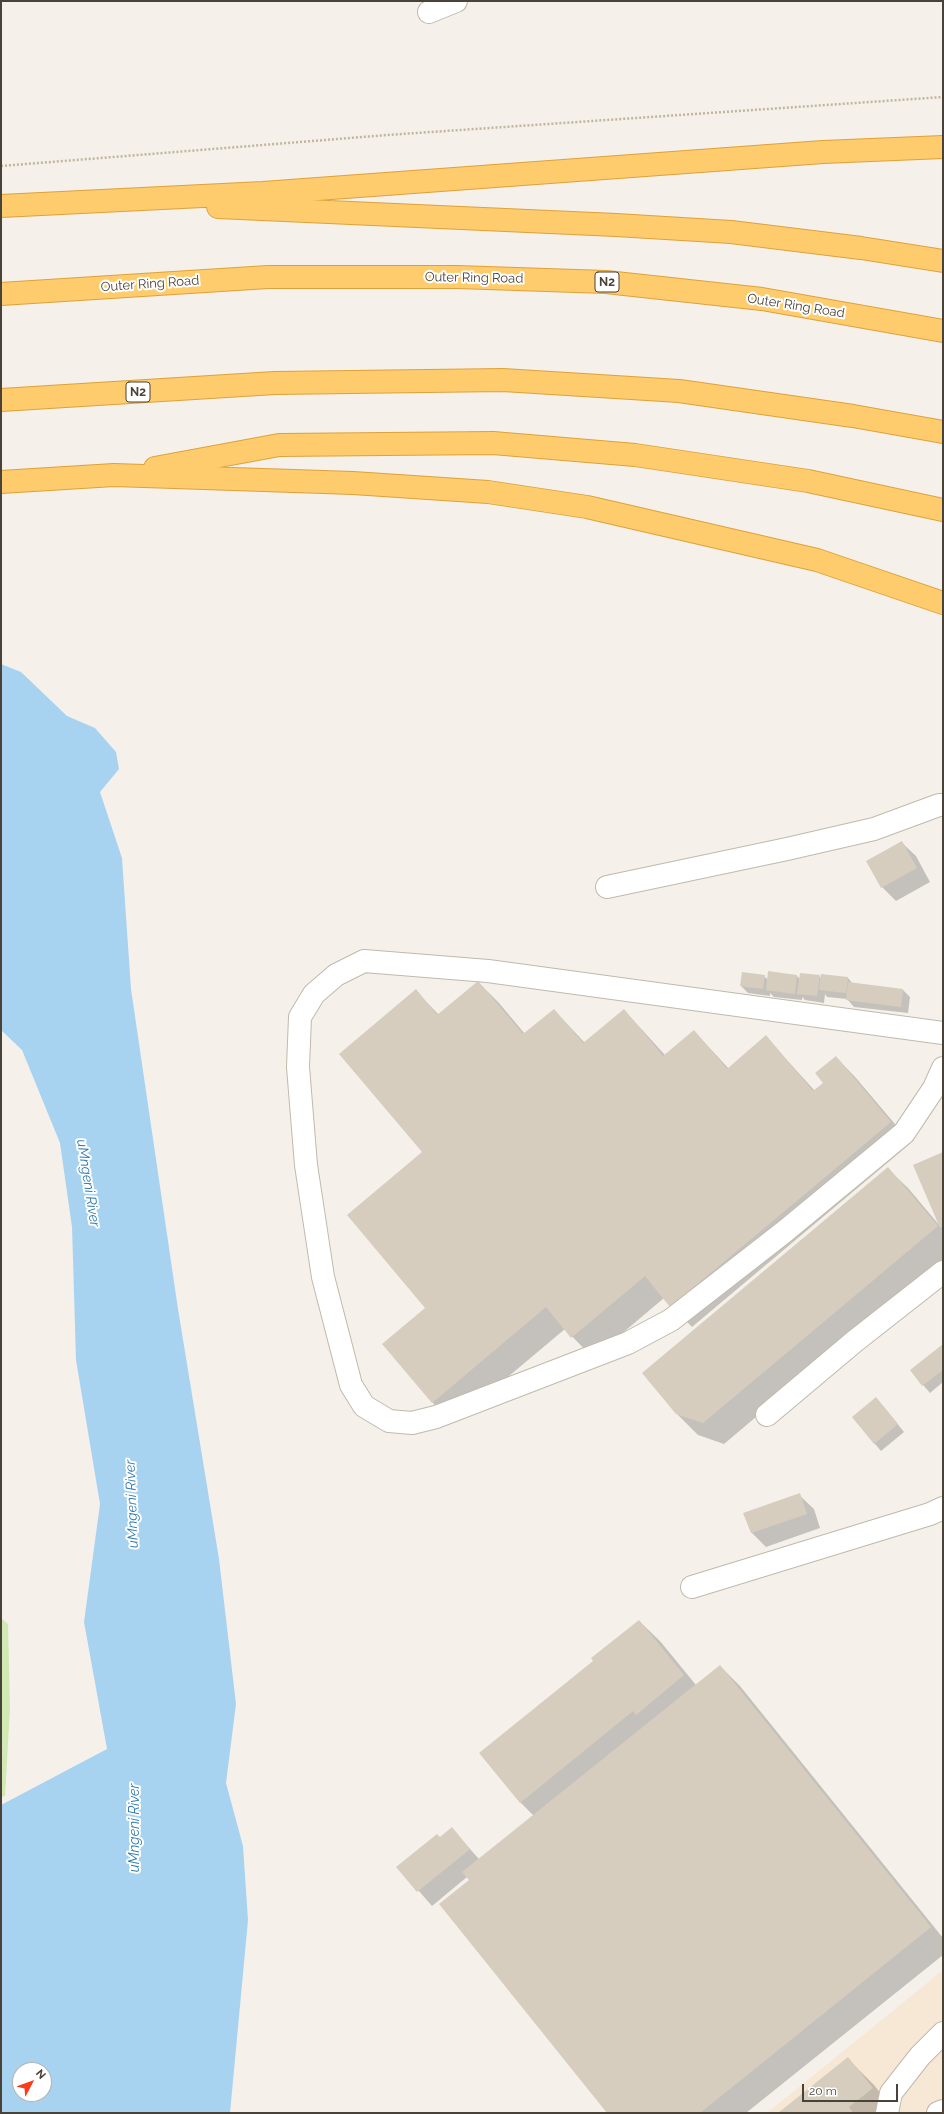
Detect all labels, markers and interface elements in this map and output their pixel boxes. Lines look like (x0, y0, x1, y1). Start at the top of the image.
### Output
street label: Outer Ring Road (425, 269, 523, 287)
road number: N2 (595, 272, 619, 292)
street label: Outer Ring Road (100, 273, 200, 295)
street label: Outer Ring Road (746, 291, 846, 321)
road number: N2 (126, 382, 150, 402)
water label: uMngeni River (73, 1138, 103, 1228)
water label: uMngeni River (122, 1460, 142, 1548)
water label: uMngeni River (127, 1784, 143, 1872)
north arrow (12, 2062, 52, 2102)
text: N (33, 2067, 48, 2082)
scale bar (804, 2076, 900, 2102)
text: 20 m (809, 2084, 837, 2098)

